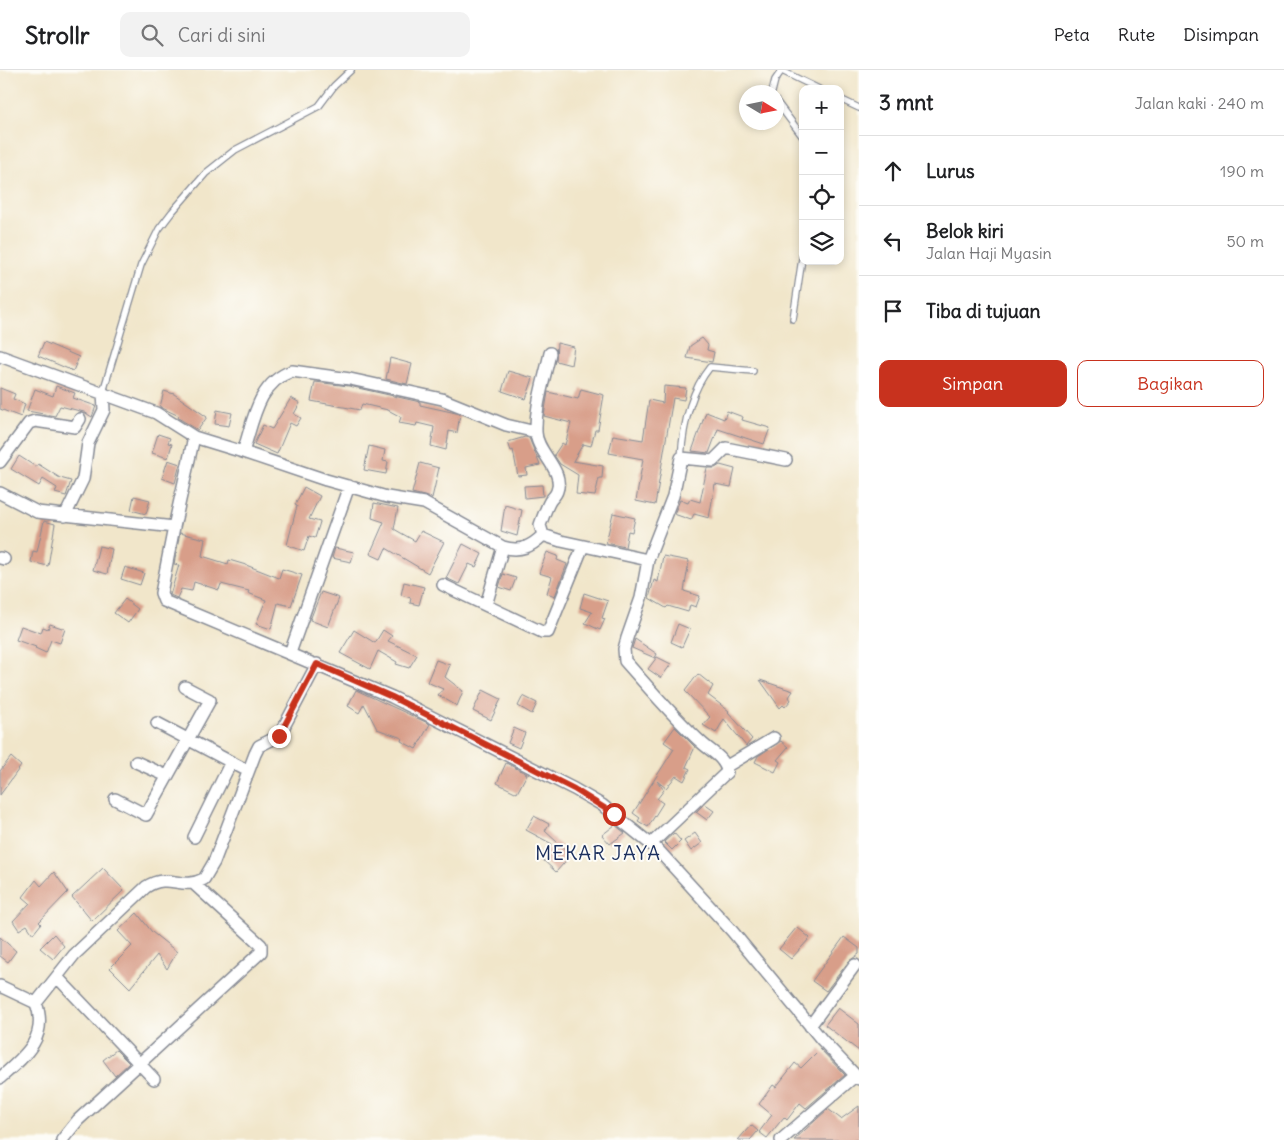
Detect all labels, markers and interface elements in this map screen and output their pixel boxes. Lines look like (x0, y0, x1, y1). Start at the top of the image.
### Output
search box (120, 12, 470, 57)
text: Strollr (25, 20, 90, 50)
icon: search (138, 21, 166, 49)
text: Cari di sini (178, 23, 265, 47)
text: Peta (1054, 23, 1090, 46)
text: Rute (1118, 23, 1155, 46)
text: Disimpan (1183, 23, 1259, 46)
north arrow (739, 85, 784, 130)
map controls (799, 85, 844, 265)
button: + (799, 85, 844, 130)
text: 3 mnt (879, 89, 933, 116)
text: Jalan kaki · 240 m (1135, 93, 1264, 113)
button: − (799, 130, 844, 175)
icon: ahead (879, 157, 907, 185)
text: Lurus (926, 159, 975, 183)
text: 190 m (1220, 161, 1264, 181)
button: locate (799, 175, 844, 220)
text: Belok kiri (926, 219, 1004, 243)
button: layers (799, 220, 844, 265)
icon: left (879, 227, 907, 255)
text: 50 m (1226, 231, 1264, 251)
text: Jalan Haji Myasin (926, 243, 1052, 263)
icon: arrive (879, 297, 907, 325)
text: Tiba di tujuan (926, 299, 1041, 323)
button: Simpan (879, 360, 1067, 407)
button: Bagikan (1077, 360, 1264, 407)
route end (268, 725, 291, 748)
route start (603, 803, 626, 826)
district label: MEKAR JAYA (535, 840, 661, 865)

